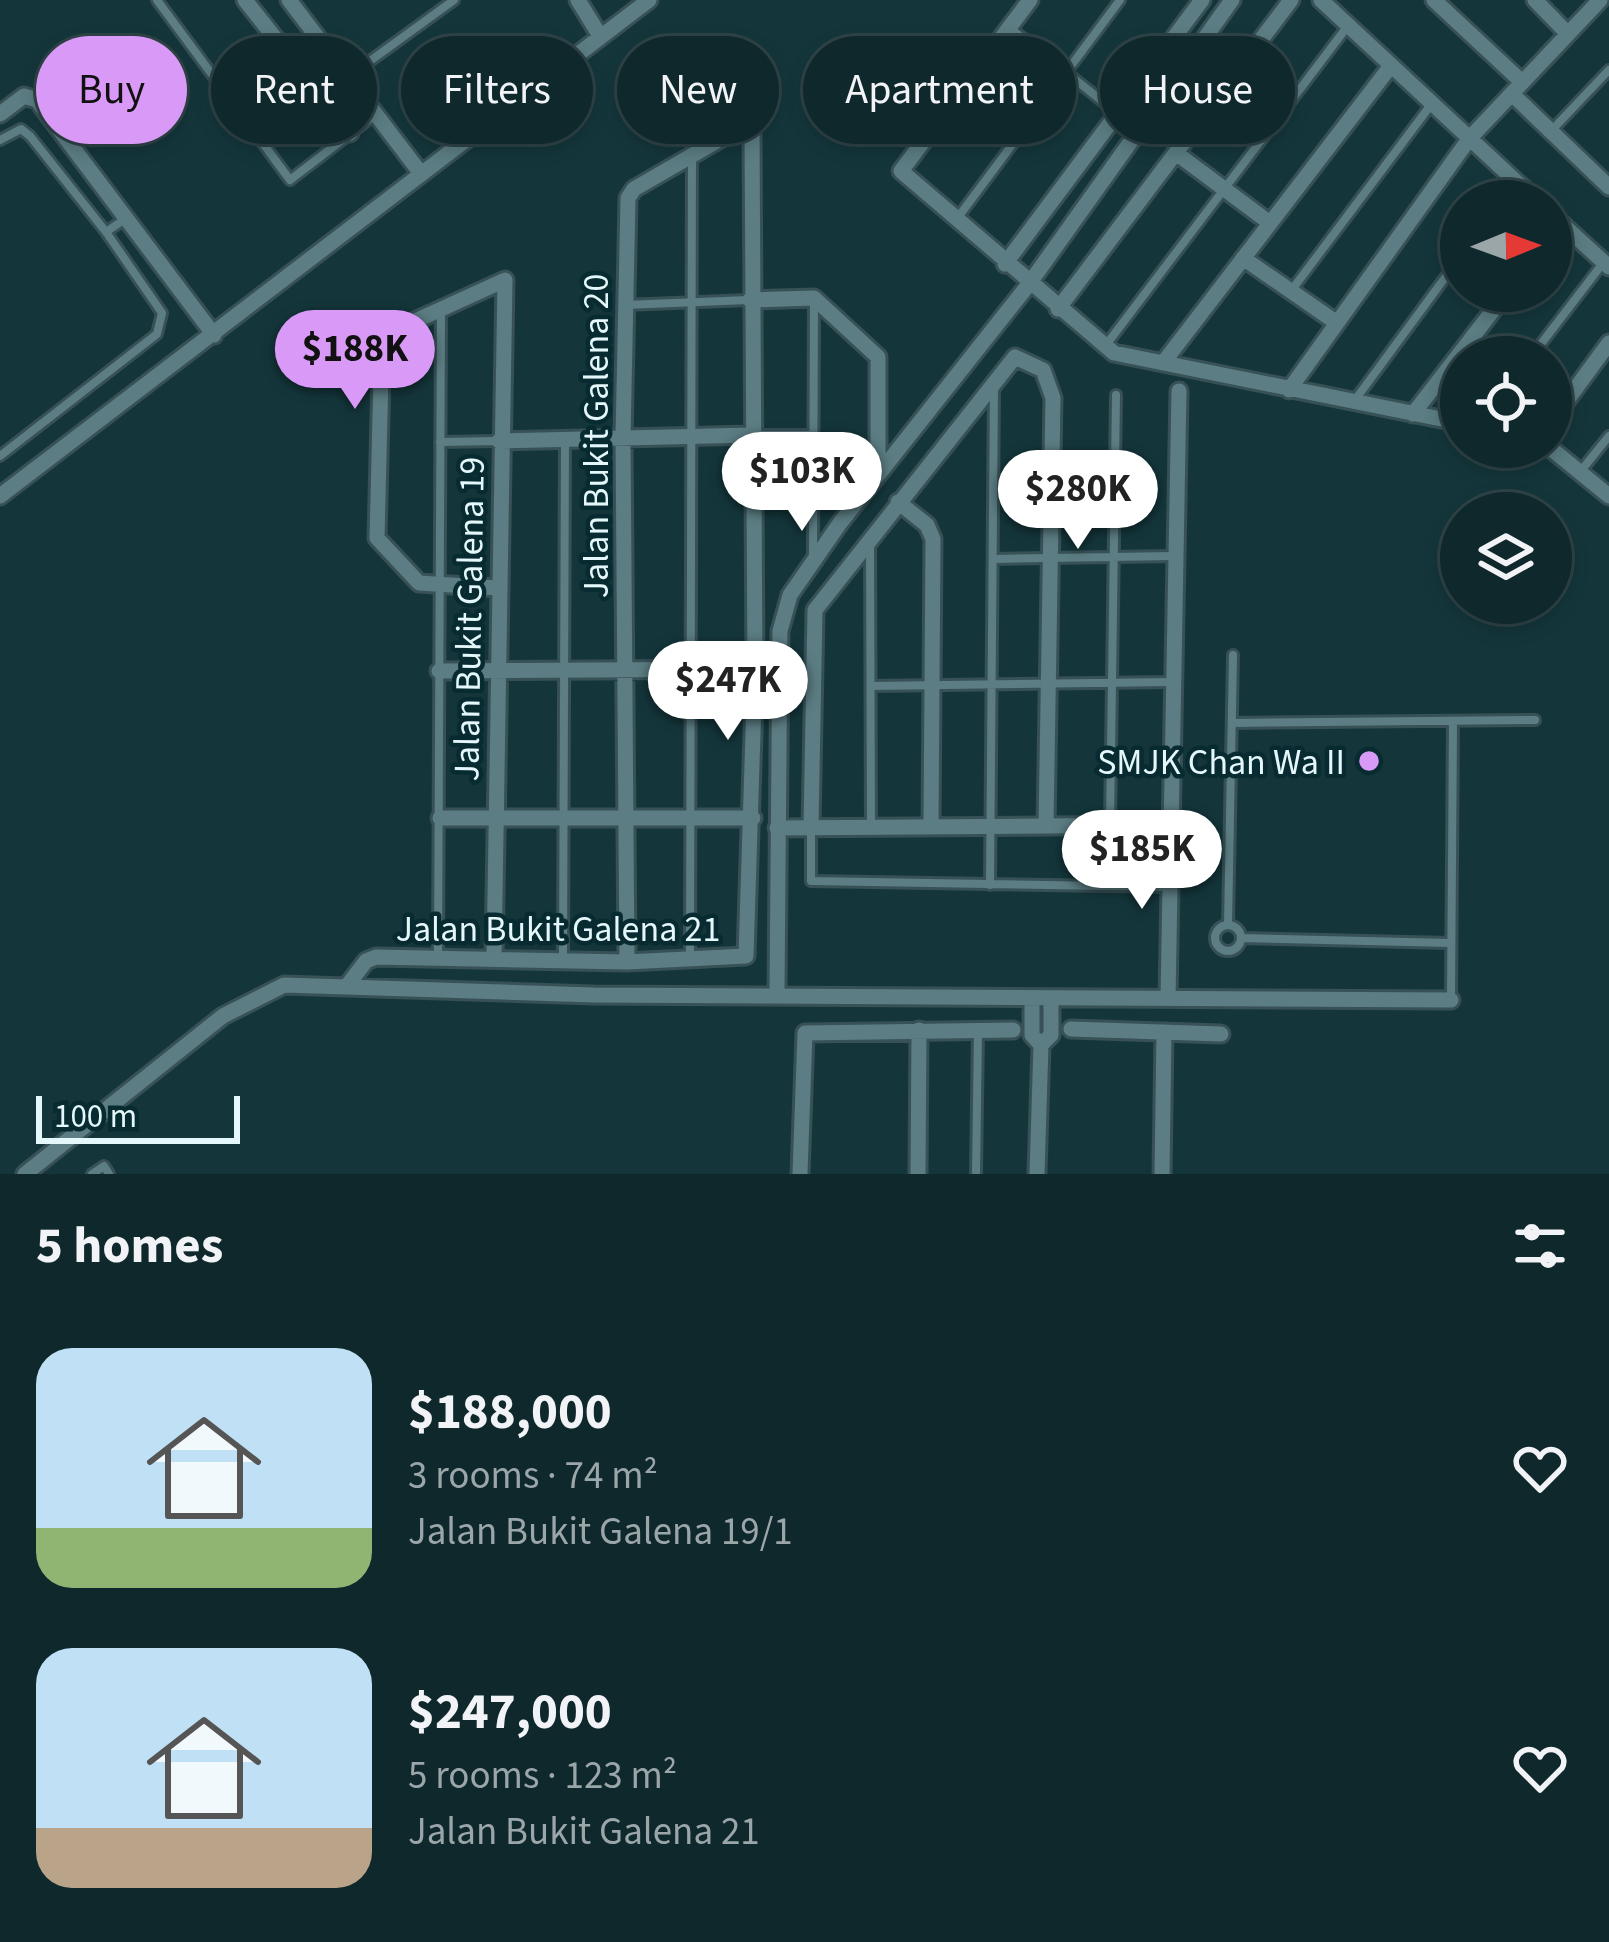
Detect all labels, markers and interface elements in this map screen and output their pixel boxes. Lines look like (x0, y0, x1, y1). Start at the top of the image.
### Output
chip: Buy (36, 36, 187, 144)
chip: Rent (211, 36, 377, 144)
chip: Filters (401, 36, 593, 144)
chip: New (617, 36, 779, 144)
chip: Apartment (803, 36, 1076, 144)
chip: House (1100, 36, 1295, 144)
north arrow (1440, 180, 1572, 312)
map controls (1440, 180, 1572, 624)
street label: Jalan Bukit Galena 20 (571, 274, 622, 598)
pin: $188K (271, 310, 439, 412)
text: $188K (302, 321, 408, 377)
button: locate (1440, 336, 1572, 468)
pin: $103K (718, 432, 886, 534)
text: $103K (749, 443, 855, 499)
pin: $280K (994, 450, 1162, 552)
street label: Jalan Bukit Galena 19 (441, 456, 498, 782)
text: $280K (1025, 461, 1131, 517)
button: layers (1440, 492, 1572, 624)
pin: $247K (644, 641, 812, 743)
text: $247K (675, 652, 781, 708)
place label: SMJK Chan Wa II (1097, 737, 1345, 788)
marker: SMJK Chan Wa II (1356, 748, 1382, 774)
pin: $185K (1058, 810, 1226, 912)
text: $185K (1089, 821, 1195, 877)
street label: Jalan Bukit Galena 21 (396, 904, 720, 955)
scale bar (36, 1090, 240, 1143)
text: 100 m (54, 1093, 137, 1140)
text: 5 homes (36, 1210, 223, 1282)
icon: filters (1507, 1213, 1573, 1279)
text: $188,000 (408, 1376, 612, 1448)
icon: home (132, 1396, 276, 1540)
icon: heart (1507, 1435, 1573, 1501)
text: 3 rooms · 74 m² (408, 1448, 658, 1504)
text: Jalan Bukit Galena 19/1 (408, 1504, 793, 1560)
text: $247,000 (408, 1676, 612, 1748)
icon: home (132, 1696, 276, 1840)
icon: heart (1507, 1735, 1573, 1801)
text: 5 rooms · 123 m² (408, 1748, 677, 1804)
text: Jalan Bukit Galena 21 (408, 1804, 760, 1860)

